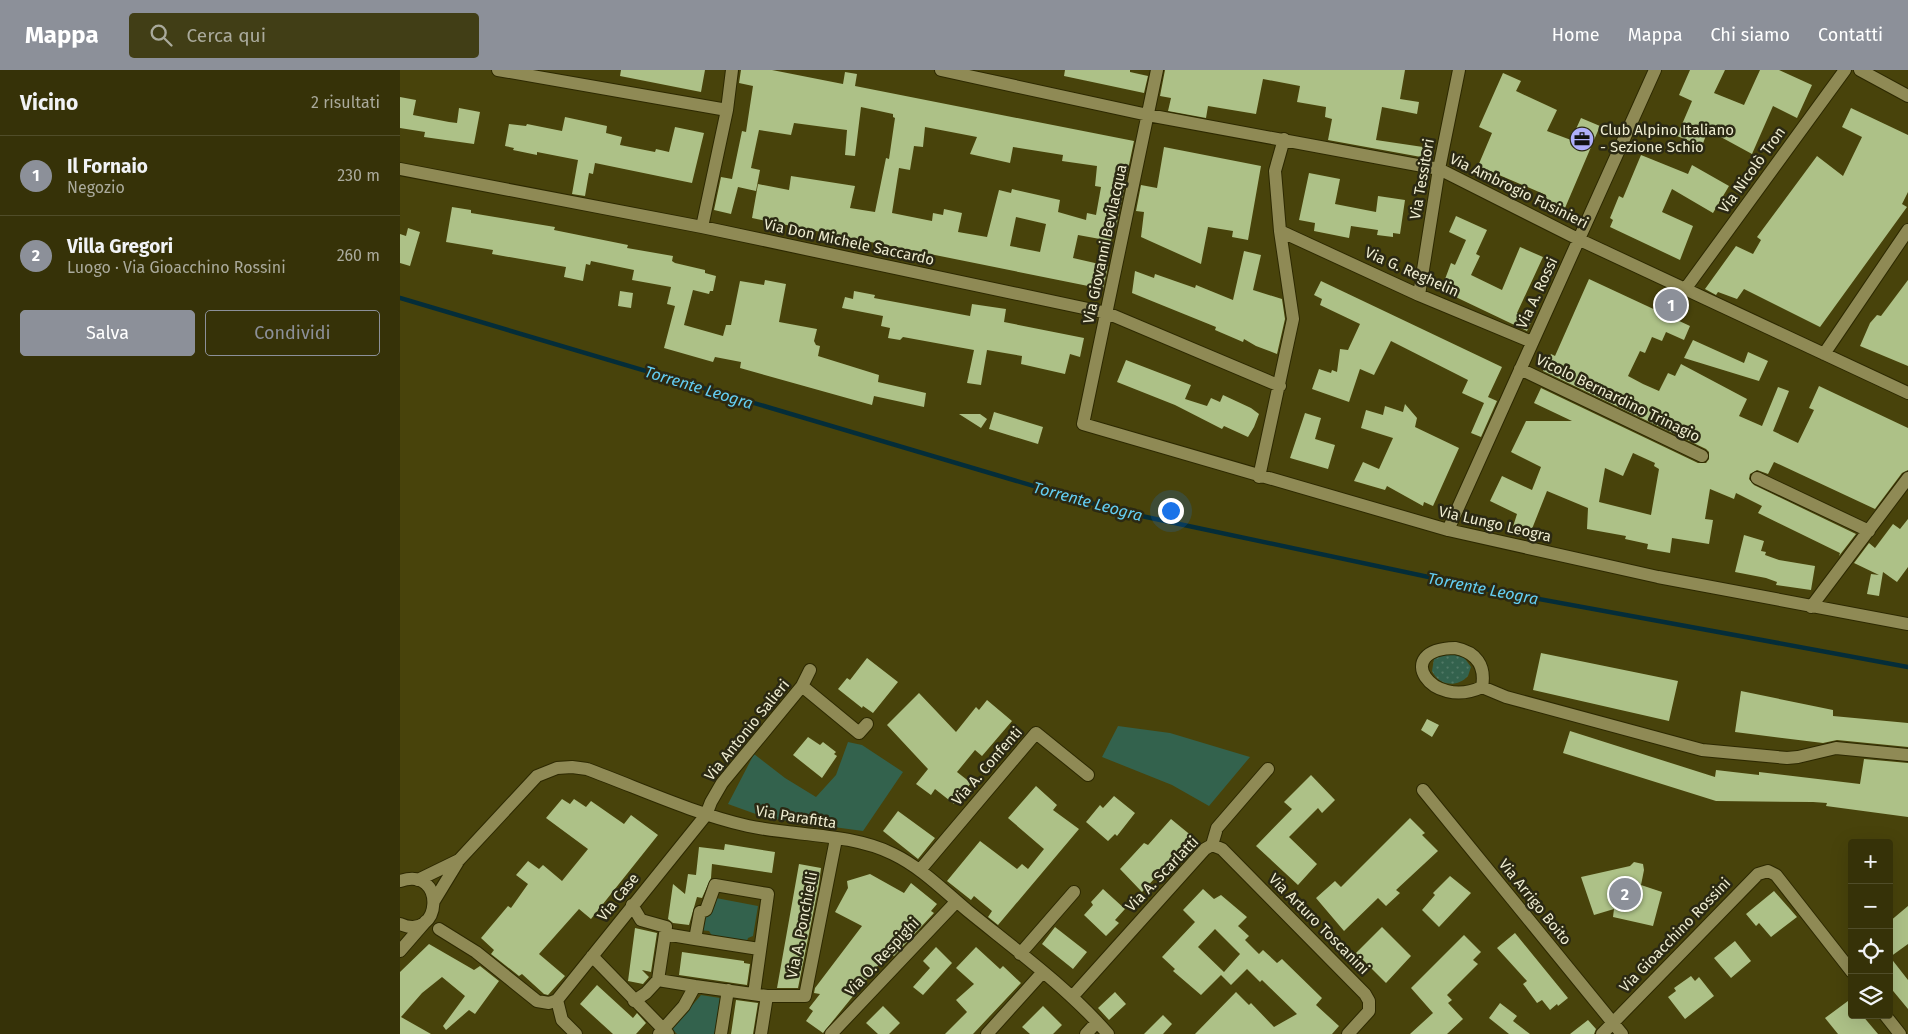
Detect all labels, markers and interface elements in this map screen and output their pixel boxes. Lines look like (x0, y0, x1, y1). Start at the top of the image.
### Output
search box (129, 13, 479, 58)
text: Mappa (25, 21, 99, 49)
icon: search (147, 21, 175, 49)
text: Cerca qui (187, 24, 266, 47)
text: Home (1552, 24, 1600, 46)
text: Mappa (1628, 24, 1682, 46)
text: Chi siamo (1710, 24, 1790, 46)
text: Contatti (1818, 24, 1883, 46)
text: Vicino (20, 90, 78, 116)
text: 2 risultati (311, 93, 380, 112)
place label: Club Alpino Italiano - Sezione Schio (1600, 121, 1734, 156)
street label: Via Nicolò Tron (1715, 123, 1789, 217)
office icon: Club Alpino Italiano - Sezione Schio (1569, 126, 1595, 152)
street label: Via Tessitori (1406, 137, 1438, 221)
street label: Via Ambrogio Fusinieri (1447, 150, 1591, 232)
text: Il Fornaio (67, 155, 148, 178)
street label: Via Giovanni Bevilacqua (1079, 163, 1131, 325)
text: 1 (32, 166, 40, 185)
text: 230 m (337, 166, 380, 185)
text: Negozio (67, 178, 125, 197)
street label: Via Don Michele Saccardo (762, 215, 936, 269)
text: Villa Gregori (67, 235, 173, 258)
street label: Via G. Reghelin (1362, 243, 1462, 301)
text: 2 (32, 246, 40, 265)
text: 260 m (337, 246, 380, 265)
street label: Via A. Rossi (1513, 254, 1561, 332)
text: Luogo · Via Gioacchino Rossini (67, 258, 286, 277)
pin: 1 (1655, 286, 1687, 324)
button: Salva (20, 310, 195, 356)
button: Condividi (205, 310, 380, 356)
street label: Vicolo Bernardino Trinagio (1533, 350, 1703, 446)
water label: Torrente Leogra (642, 362, 755, 413)
water label: Torrente Leogra (1031, 478, 1145, 525)
your location (1158, 498, 1184, 524)
street label: Via Lungo Leogra (1437, 502, 1553, 546)
water label: Torrente Leogra (1426, 568, 1540, 609)
street label: Via Antonio Salieri (701, 676, 793, 784)
street label: Via A. Confenti (948, 723, 1026, 809)
street label: Via Parafitta (754, 802, 838, 832)
street label: Via A. Scarlatti (1122, 833, 1202, 915)
map controls (1848, 839, 1893, 1019)
button: + (1848, 839, 1893, 884)
street label: Via Arrigo Boito (1495, 855, 1575, 949)
street label: Via Case (593, 870, 643, 924)
street label: Via A. Ponchielli (783, 870, 821, 980)
street label: Via Arturo Toscanini (1265, 870, 1373, 978)
street label: Via Gioacchino Rossini (1616, 874, 1734, 996)
pin: 2 (1609, 875, 1641, 913)
button: − (1848, 884, 1893, 929)
street label: Via O. Respighi (841, 914, 923, 1000)
button: locate (1848, 929, 1893, 974)
button: layers (1848, 974, 1893, 1019)

